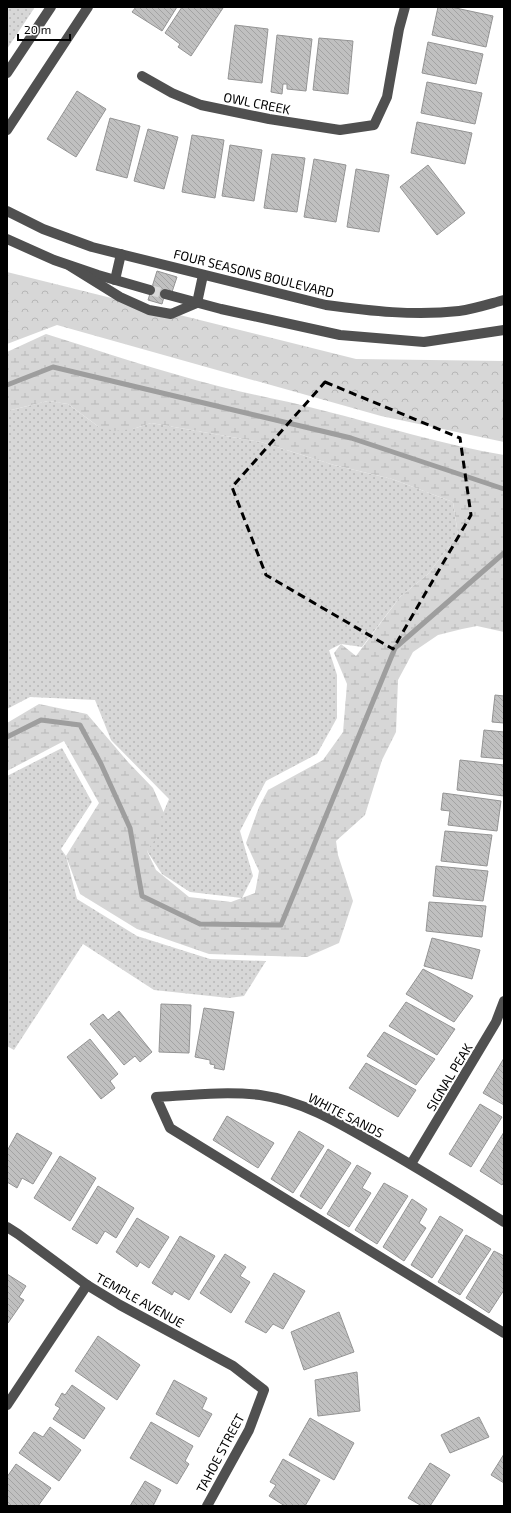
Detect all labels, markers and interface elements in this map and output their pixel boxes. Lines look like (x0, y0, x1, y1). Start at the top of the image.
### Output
scale bar (18, 16, 70, 42)
text: 20 m (24, 22, 51, 36)
street label: OWL CREEK (222, 89, 292, 117)
street label: FOUR SEASONS BOULEVARD (172, 245, 336, 301)
street label: SIGNAL PEAK (423, 1040, 476, 1114)
street label: WHITE SANDS (306, 1089, 386, 1141)
street label: TEMPLE AVENUE (93, 1269, 187, 1331)
street label: TAHOE STREET (192, 1410, 248, 1495)

